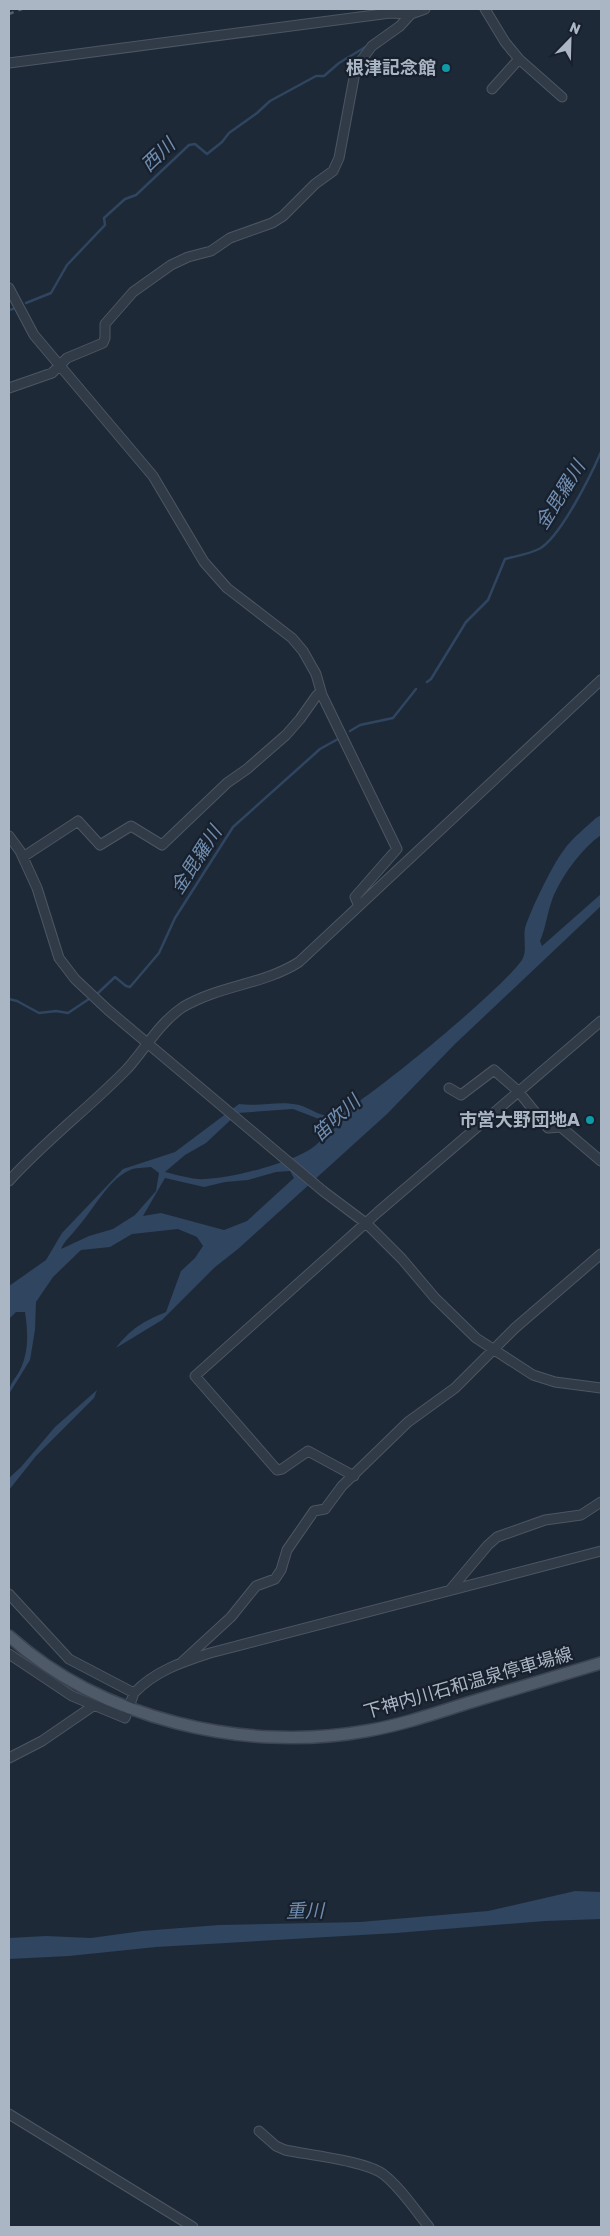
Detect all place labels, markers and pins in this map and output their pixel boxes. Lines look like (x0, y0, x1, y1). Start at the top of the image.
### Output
place label: 根津記念館 (346, 57, 436, 79)
marker: 根津記念館 (440, 62, 452, 74)
place label: 市営大野団地A (459, 1109, 580, 1131)
marker: 市営大野団地A (584, 1114, 596, 1126)

